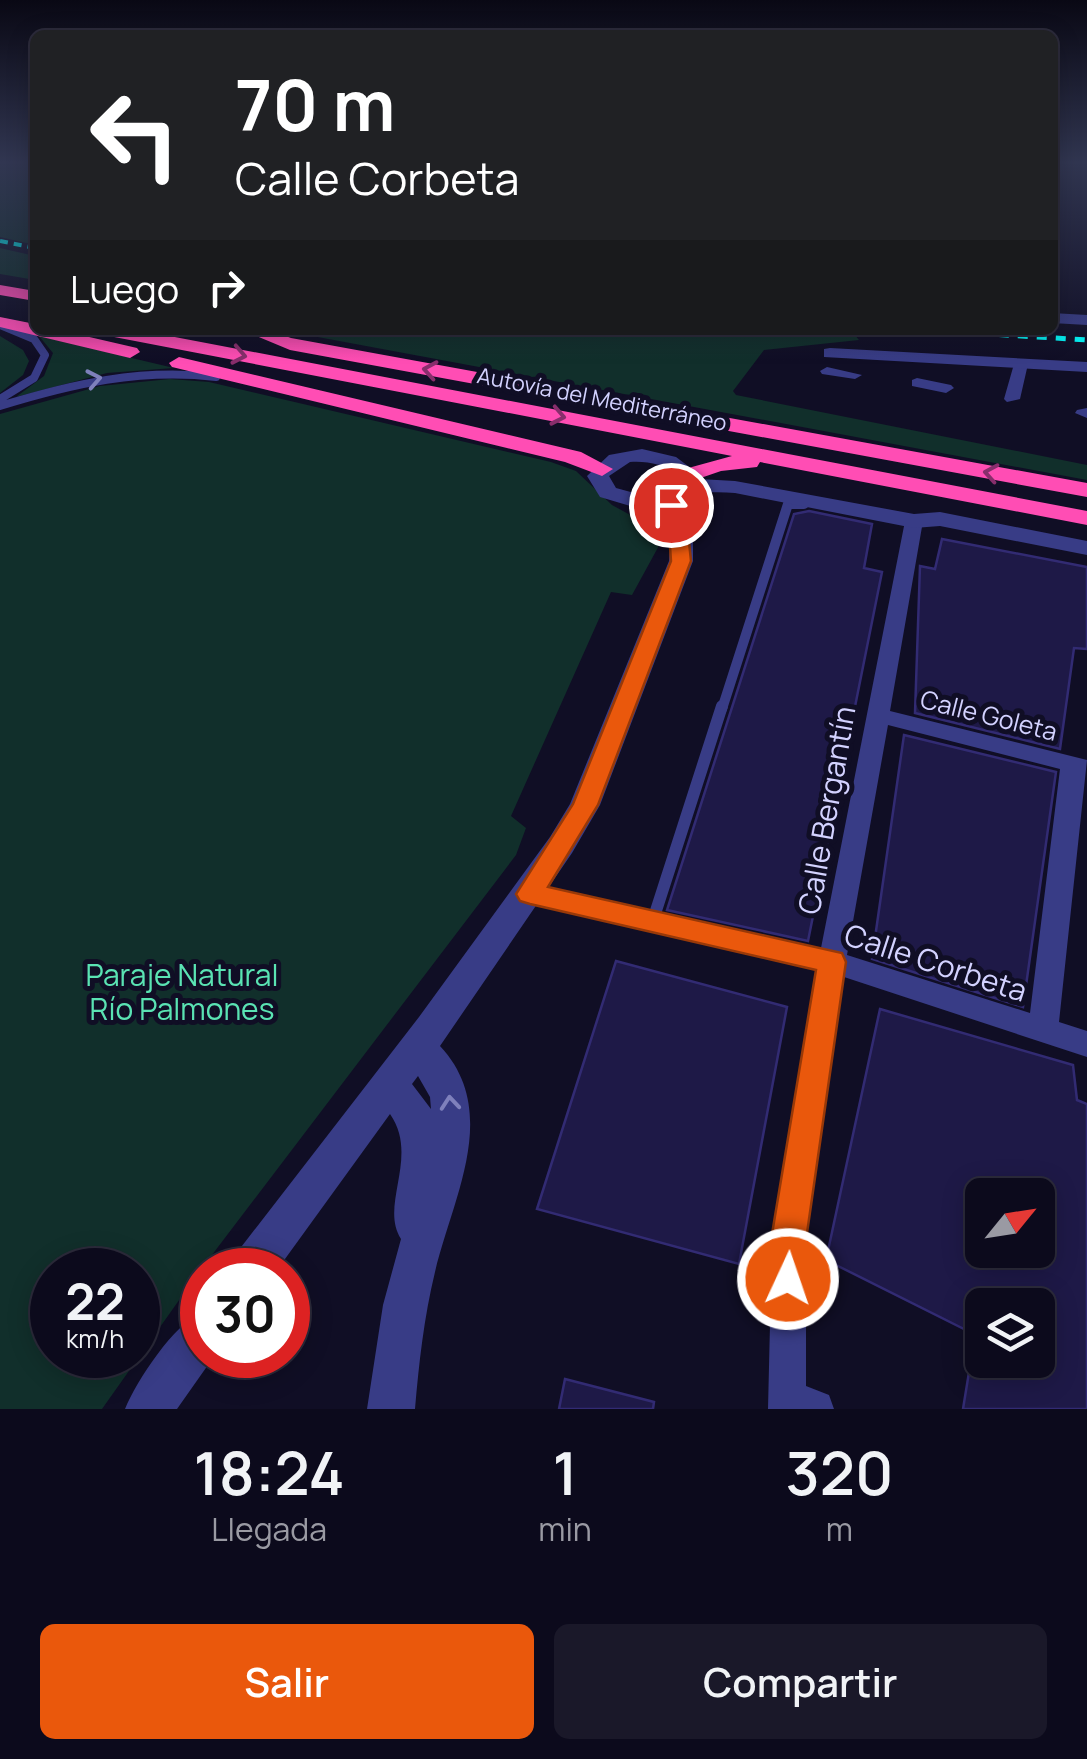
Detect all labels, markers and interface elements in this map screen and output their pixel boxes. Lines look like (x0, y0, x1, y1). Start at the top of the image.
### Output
text: 70 m (235, 56, 395, 152)
icon: left (70, 70, 200, 200)
text: Calle Corbeta (235, 147, 520, 209)
icon: right (199, 260, 254, 315)
text: Luego (70, 262, 179, 314)
one-way arrow (230, 344, 247, 365)
one-way arrow (422, 360, 439, 381)
street label: Autovía del Mediterráneo (475, 360, 729, 438)
one-way arrow (85, 370, 102, 391)
one-way arrow (549, 405, 566, 426)
pin (629, 463, 714, 548)
one-way arrow (983, 463, 1000, 484)
icon: arrive (644, 478, 699, 533)
street label: Calle Goleta (917, 681, 1061, 749)
street label: Calle Bergantín (787, 703, 865, 917)
street label: Calle Corbeta (839, 913, 1033, 1011)
park label: Paraje Natural Río Palmones (86, 954, 278, 1029)
one-way arrow (439, 1095, 461, 1111)
north arrow (965, 1178, 1055, 1268)
map controls (965, 1178, 1055, 1378)
position arrow (736, 1227, 840, 1331)
speed limit sign: 30 (180, 1248, 310, 1378)
text: 22 (65, 1267, 125, 1335)
button: layers (965, 1288, 1055, 1378)
text: km/h (66, 1321, 124, 1356)
text: 18:24 (194, 1431, 345, 1513)
text: 1 (552, 1431, 578, 1513)
text: 320 (785, 1431, 893, 1513)
text: Llegada (211, 1507, 327, 1551)
text: min (538, 1507, 592, 1551)
text: m (826, 1507, 853, 1551)
button: Salir (40, 1624, 534, 1739)
button: Compartir (554, 1624, 1047, 1739)

